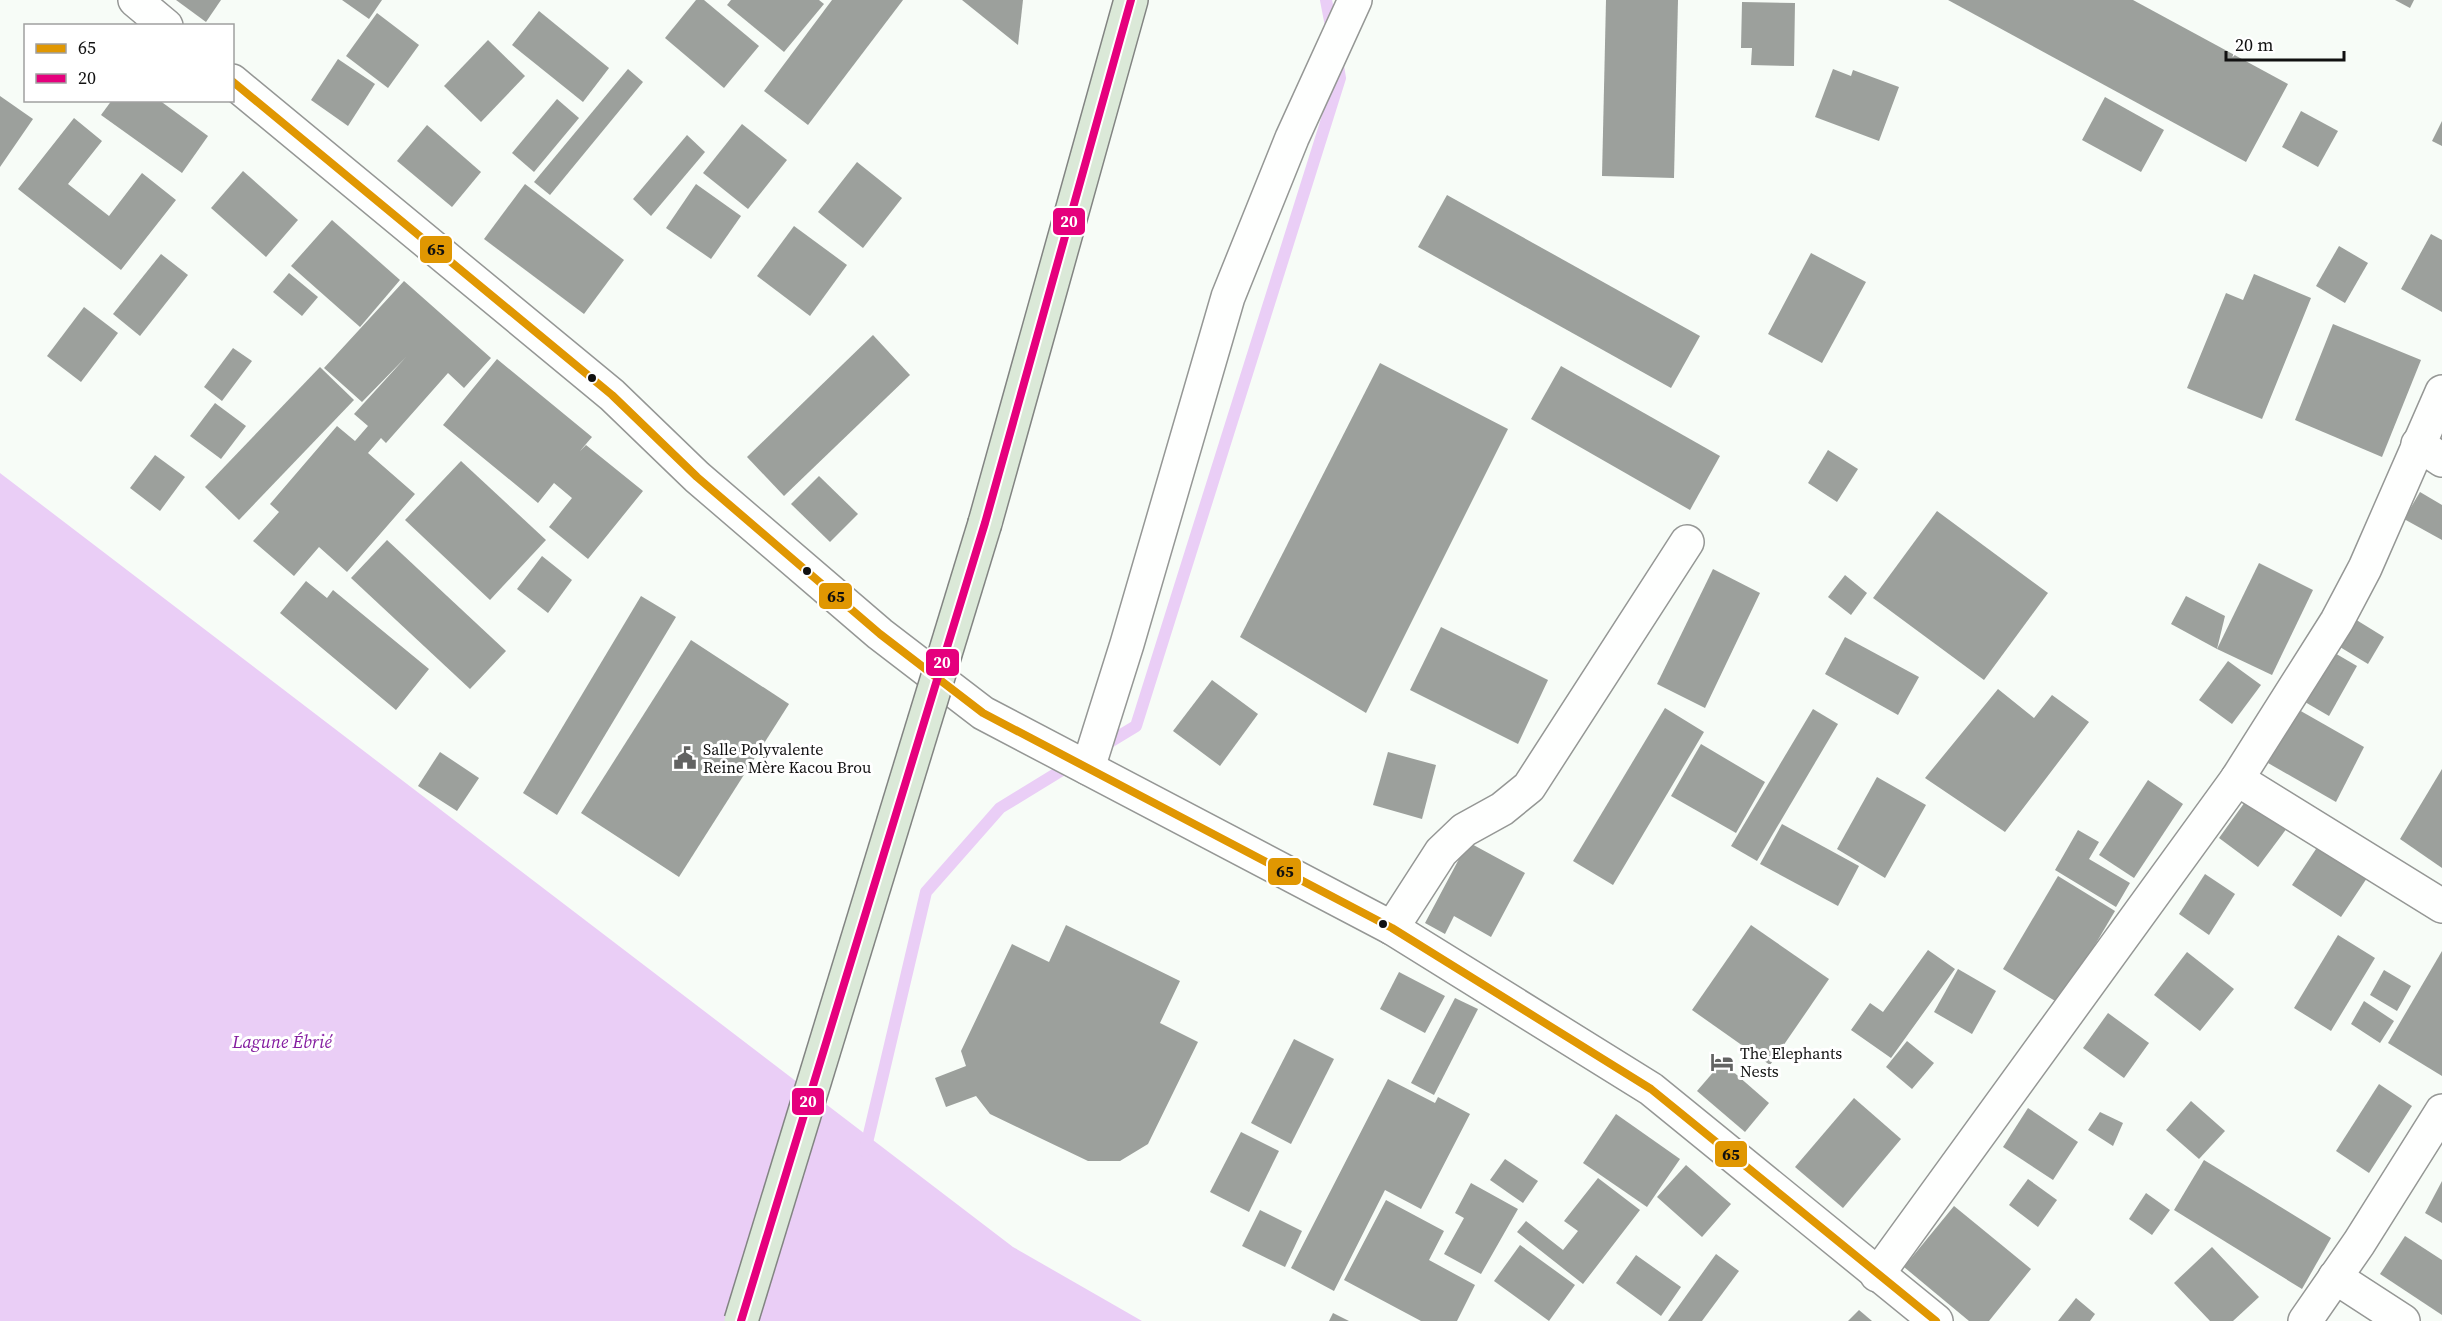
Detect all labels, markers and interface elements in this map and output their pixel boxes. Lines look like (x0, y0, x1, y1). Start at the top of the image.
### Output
legend (24, 24, 234, 102)
scale bar (2226, 24, 2344, 62)
text: 20 m (2235, 32, 2273, 57)
text: 65 (78, 35, 96, 60)
text: 20 (78, 65, 96, 90)
line badge: 20 (1052, 207, 1086, 236)
text: 20 (1060, 210, 1078, 232)
line badge: 65 (419, 235, 453, 264)
text: 65 (427, 238, 445, 260)
unlabelled marker (586, 372, 598, 384)
unlabelled marker (801, 565, 813, 577)
line badge: 65 (818, 582, 853, 610)
text: 65 (827, 585, 845, 607)
line badge: 20 (925, 648, 960, 677)
text: 20 (933, 651, 951, 673)
place label: Salle Polyvalente Reine Mère Kacou Brou (703, 738, 871, 778)
public building icon: Salle Polyvalente Reine Mère Kacou Brou (672, 745, 698, 771)
line badge: 65 (1267, 857, 1302, 886)
text: 65 (1276, 860, 1294, 882)
unlabelled marker (1377, 918, 1389, 930)
water label: Lagune Ébrié (231, 1029, 333, 1054)
place label: The Elephants Nests (1740, 1042, 1842, 1082)
hotel icon: The Elephants Nests (1709, 1049, 1735, 1075)
line badge: 20 (791, 1087, 825, 1116)
text: 20 (799, 1090, 817, 1112)
line badge: 65 (1714, 1140, 1748, 1168)
text: 65 (1722, 1143, 1740, 1165)

